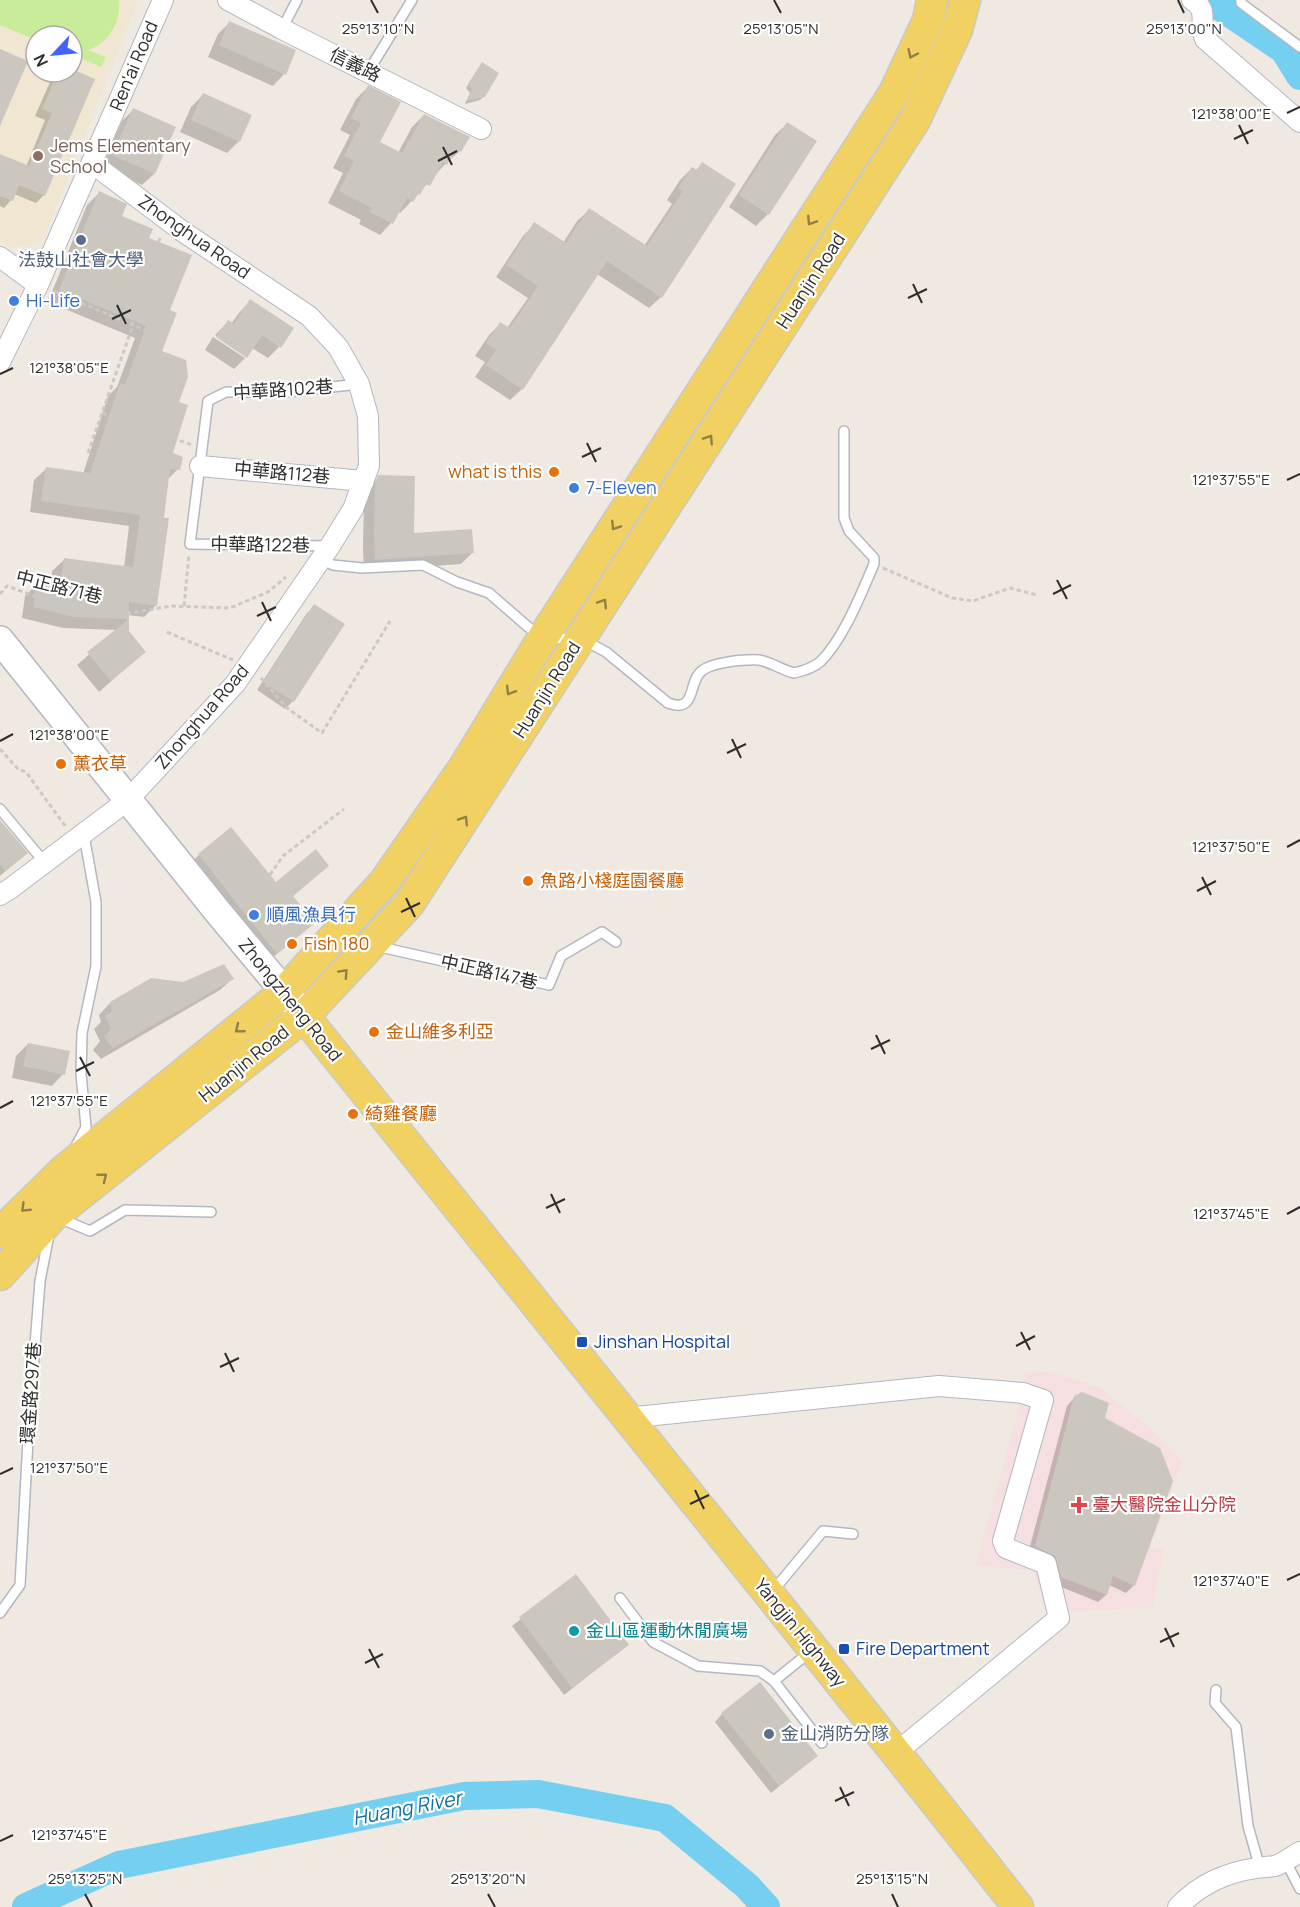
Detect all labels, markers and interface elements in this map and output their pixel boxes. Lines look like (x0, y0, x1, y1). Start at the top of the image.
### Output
street label: Ren'ai Road (103, 17, 163, 114)
text: 25°13'10"N (342, 18, 414, 39)
text: 25°13'05"N (743, 18, 819, 39)
text: 25°13'00"N (1146, 18, 1222, 39)
north arrow (24, 24, 84, 84)
street label: 信義路 (326, 41, 385, 87)
one-way arrow (907, 48, 919, 59)
text: N (28, 51, 53, 71)
text: 121°38'00"E (1191, 103, 1271, 124)
place label: Jems Elementary School (50, 133, 191, 178)
marker: Jems Elementary School (31, 149, 45, 163)
street label: Zhonghua Road (134, 189, 255, 284)
one-way arrow (807, 214, 818, 225)
street label: Huanjin Road (770, 228, 850, 333)
marker: 法鼓山社會大學 (74, 233, 88, 247)
place label: 法鼓山社會大學 (18, 247, 144, 271)
place label: Hi-Life (26, 288, 80, 312)
marker: Hi-Life (7, 294, 21, 308)
text: 121°38'05"E (29, 357, 109, 378)
street label: 中華路102巷 (232, 374, 334, 404)
one-way arrow (701, 435, 713, 445)
street label: 中華路112巷 (233, 456, 331, 488)
place label: what is this (448, 459, 542, 483)
marker: what is this (547, 465, 561, 479)
text: 121°37'55"E (1192, 469, 1270, 490)
place label: 7-Eleven (586, 475, 657, 499)
marker: 7-Eleven (567, 481, 581, 495)
one-way arrow (610, 520, 622, 530)
street label: 中華路122巷 (210, 531, 310, 557)
street label: 中正路71巷 (14, 564, 105, 608)
one-way arrow (595, 599, 607, 609)
street label: Huanjin Road (507, 637, 585, 742)
street label: Zhonghua Road (149, 659, 253, 774)
one-way arrow (506, 685, 518, 695)
text: 121°38'00"E (29, 724, 109, 745)
place label: 薰衣草 (73, 751, 127, 775)
marker: 薰衣草 (54, 757, 68, 771)
one-way arrow (456, 816, 468, 826)
text: 121°37'50"E (1192, 836, 1270, 857)
place label: 魚路小棧庭園餐廳 (540, 868, 684, 892)
marker: 魚路小棧庭園餐廳 (521, 874, 535, 888)
place label: 順風漁具行 (266, 902, 356, 926)
marker: 順風漁具行 (247, 908, 261, 922)
place label: Fish 180 (304, 931, 369, 955)
street label: Zhongzheng Road (234, 933, 348, 1066)
marker: Fish 180 (285, 937, 299, 951)
street label: 中正路147巷 (438, 948, 540, 994)
one-way arrow (337, 970, 348, 980)
street label: Huanjin Road (193, 1019, 293, 1107)
place label: 金山維多利亞 (386, 1019, 494, 1043)
one-way arrow (235, 1022, 246, 1033)
marker: 金山維多利亞 (367, 1025, 381, 1039)
text: 121°37'55"E (30, 1090, 108, 1111)
place label: 綺雞餐廳 (365, 1101, 437, 1125)
marker: 綺雞餐廳 (346, 1107, 360, 1121)
one-way arrow (96, 1173, 107, 1184)
one-way arrow (22, 1201, 33, 1212)
text: 121°37'45"E (1193, 1203, 1269, 1224)
place label: Jinshan Hospital (594, 1329, 730, 1353)
marker: Jinshan Hospital (575, 1335, 589, 1349)
street label: 環金路297巷 (14, 1341, 46, 1445)
text: 121°37'50"E (30, 1457, 108, 1478)
place label: 臺大醫院金山分院 (1092, 1492, 1236, 1516)
marker: 臺大醫院金山分院 (1070, 1496, 1088, 1514)
text: 121°37'40"E (1193, 1570, 1269, 1591)
street label: Yangjin Highway (750, 1573, 852, 1692)
place label: 金山區運動休閒廣場 (586, 1618, 748, 1642)
marker: 金山區運動休閒廣場 (567, 1624, 581, 1638)
place label: Fire Department (856, 1636, 990, 1660)
marker: Fire Department (837, 1642, 851, 1656)
place label: 金山消防分隊 (781, 1721, 889, 1745)
marker: 金山消防分隊 (762, 1727, 776, 1741)
water label: Huang River (350, 1783, 466, 1831)
text: 121°37'45"E (31, 1824, 107, 1845)
text: 25°13'25"N (48, 1868, 122, 1889)
text: 25°13'20"N (450, 1868, 526, 1889)
text: 25°13'15"N (856, 1868, 928, 1889)

